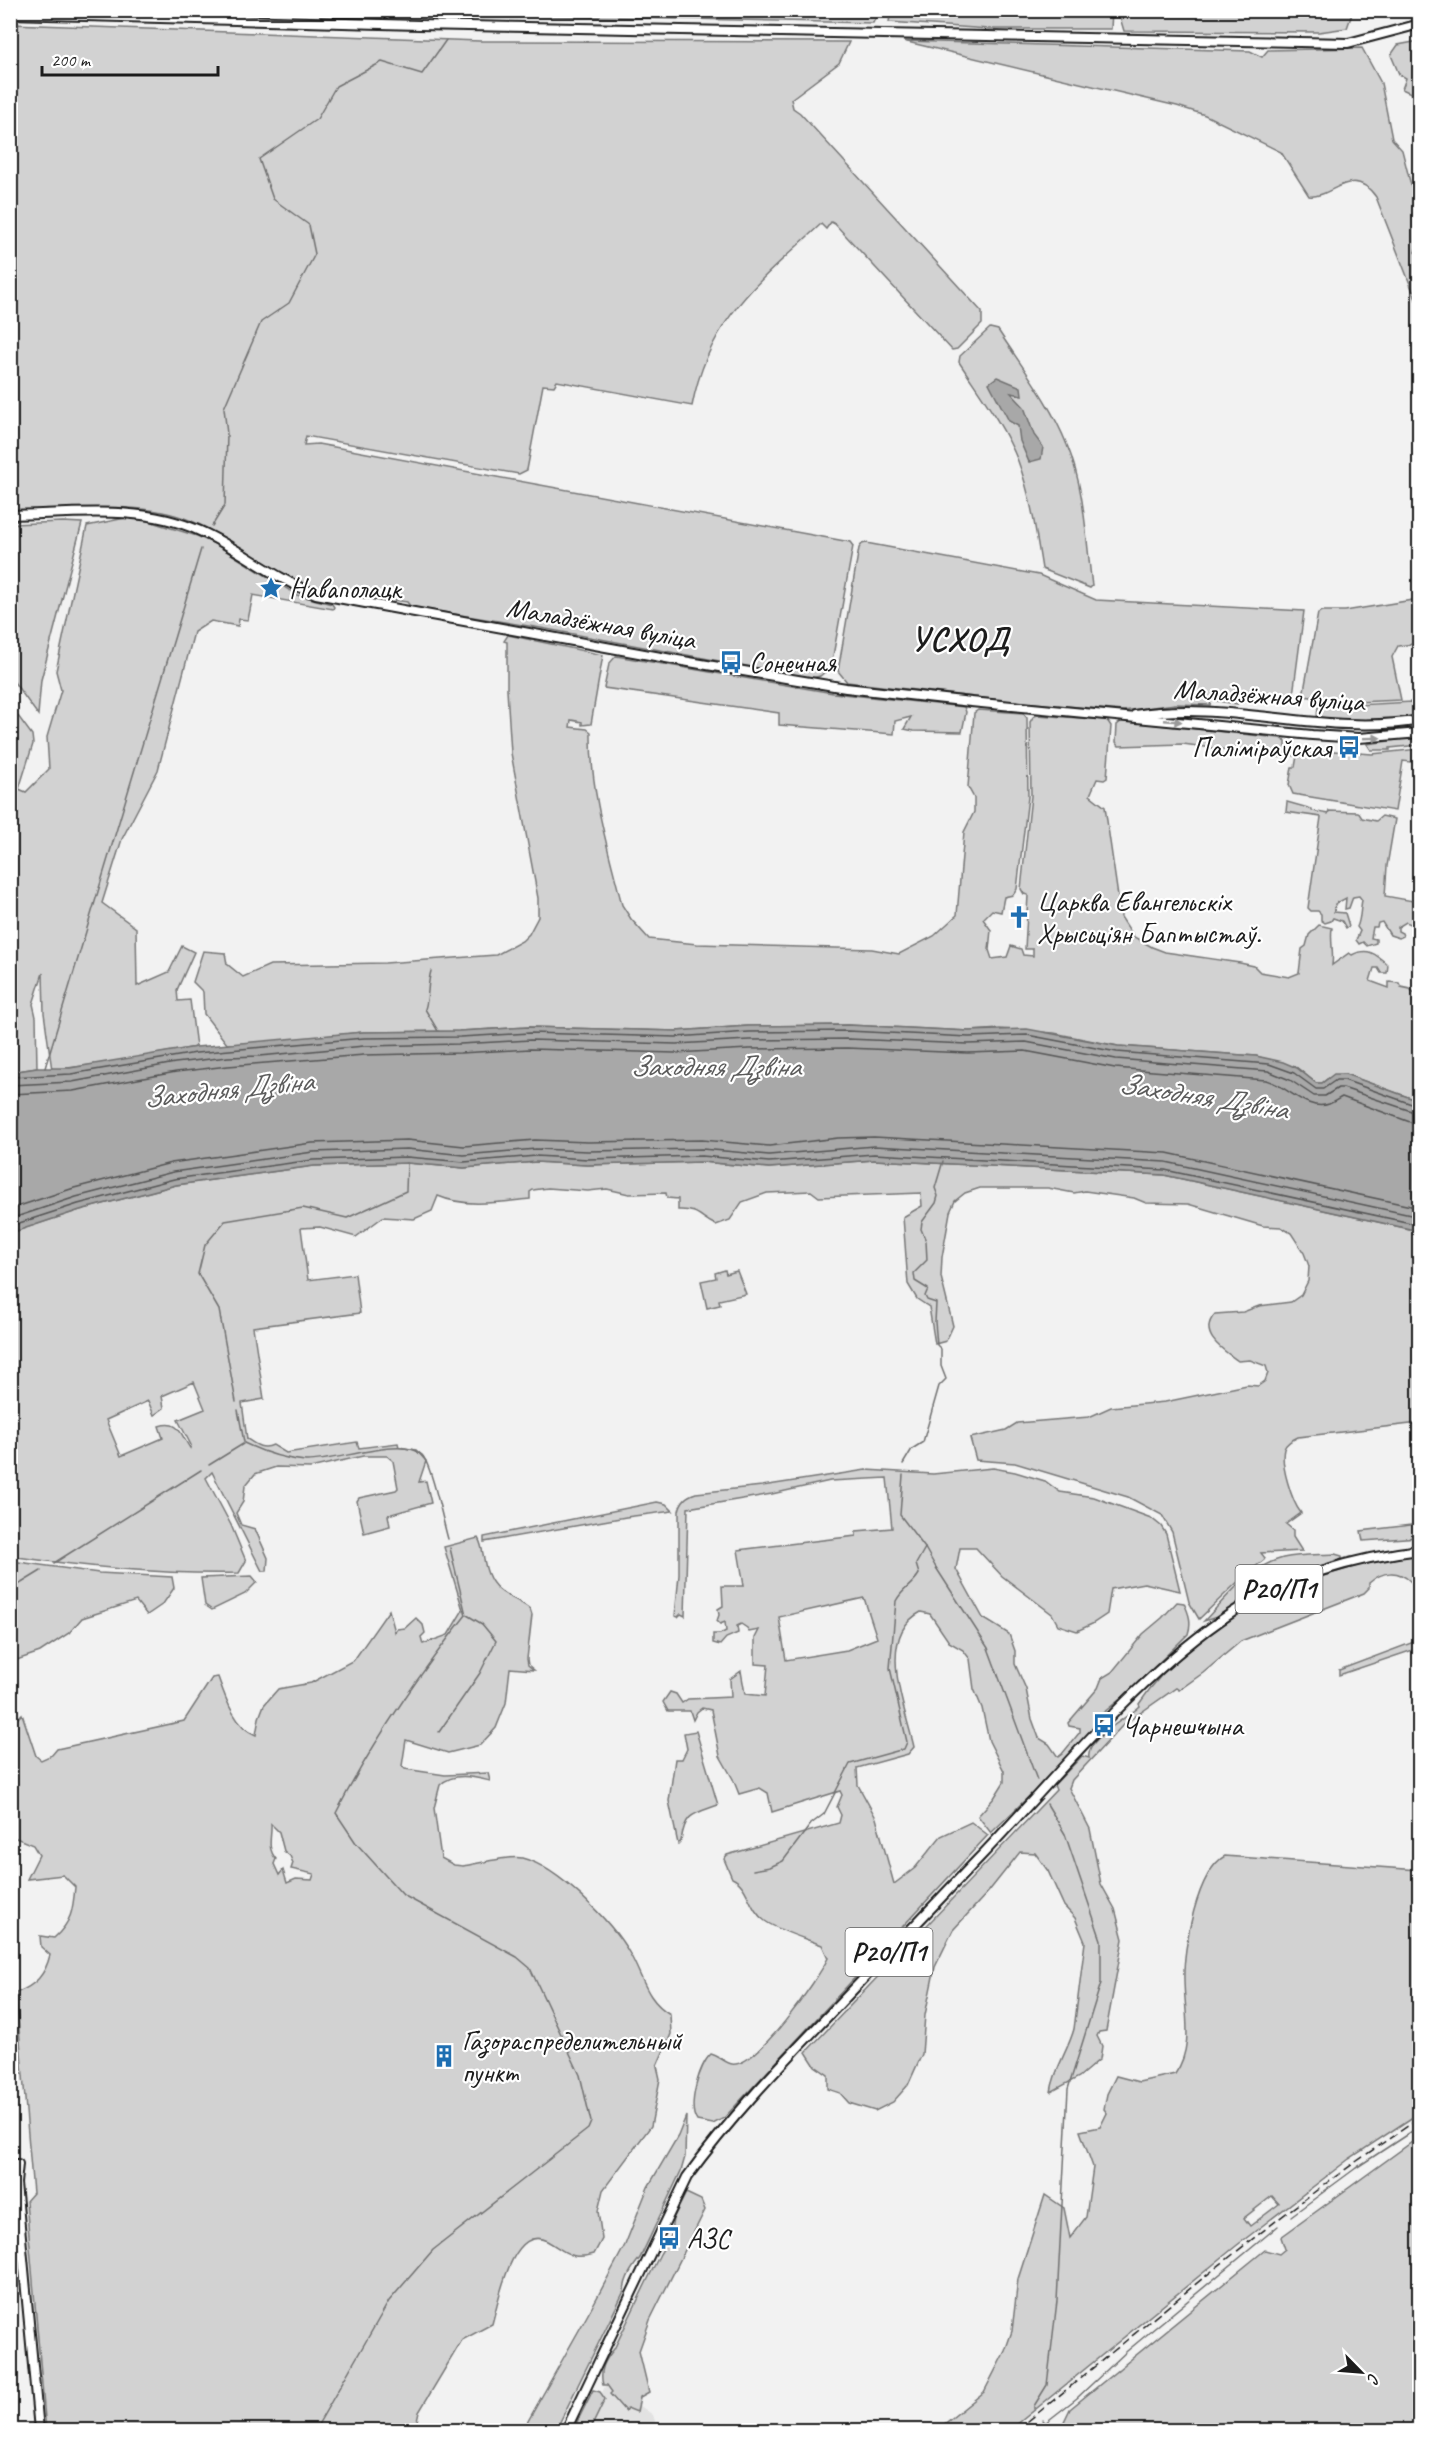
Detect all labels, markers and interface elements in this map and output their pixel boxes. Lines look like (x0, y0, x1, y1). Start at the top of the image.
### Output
scale bar (42, 39, 218, 77)
text: 200 m (51, 49, 92, 71)
place label: Наваполацк (289, 571, 404, 606)
place icon: Наваполацк (258, 575, 284, 601)
street label: Маладзёжная вуліца (504, 589, 700, 657)
district label: УСХОД (910, 617, 1011, 660)
place label: Сонечная (749, 645, 837, 680)
bus stop icon: Сонечная (718, 649, 744, 675)
street label: Маладзёжная вуліца (1172, 671, 1367, 719)
one-way arrow (1164, 716, 1183, 726)
place label: Паліміраўская (1192, 730, 1333, 765)
one-way arrow (1363, 733, 1382, 742)
bus stop icon: Паліміраўская (1336, 734, 1362, 760)
place label: Царква Евангельскіх Хрысьціян Баптыстаў. (1037, 884, 1262, 951)
church icon: Царква Евангельскіх Хрысьціян Баптыстаў. (1006, 904, 1032, 930)
water label: Заходняя Дзвіна (630, 1047, 803, 1085)
water label: Заходняя Дзвіна (141, 1061, 318, 1117)
water label: Заходняя Дзвіна (1116, 1064, 1293, 1129)
road number: Р20/П1 (1236, 1565, 1322, 1613)
place label: Чарнешчына (1122, 1708, 1245, 1743)
bus stop icon: Чарнешчына (1091, 1712, 1117, 1738)
road number: Р20/П1 (846, 1928, 932, 1976)
place label: Газораспределительный пункт (462, 2023, 683, 2090)
building icon: Газораспределительный пункт (431, 2043, 457, 2069)
place label: АЗС (687, 2221, 733, 2256)
bus stop icon: АЗС (656, 2225, 682, 2251)
north arrow (1331, 2342, 1391, 2402)
text: С (1362, 2370, 1384, 2388)

